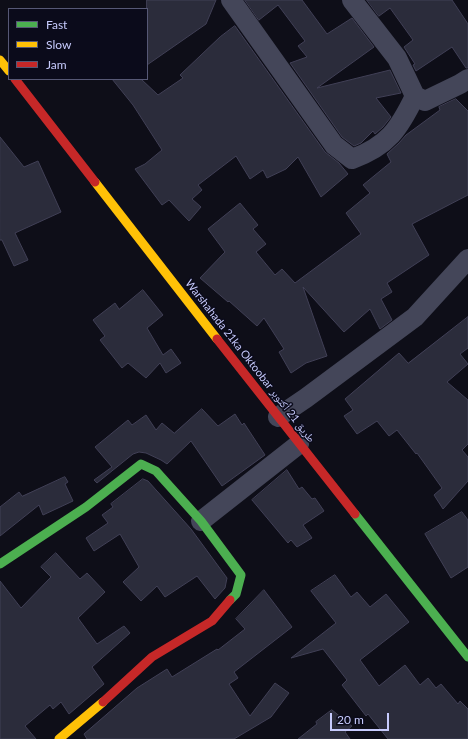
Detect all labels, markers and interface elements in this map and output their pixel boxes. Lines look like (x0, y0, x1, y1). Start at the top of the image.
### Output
legend (8, 8, 148, 80)
text: Fast (46, 17, 67, 32)
text: Slow (46, 37, 71, 52)
text: Jam (46, 57, 67, 72)
street label: Warshahada 21ka Oktoobar طريق 21 أكتوبر (182, 277, 318, 445)
scale bar (332, 705, 391, 731)
text: 20 m (337, 712, 364, 727)

